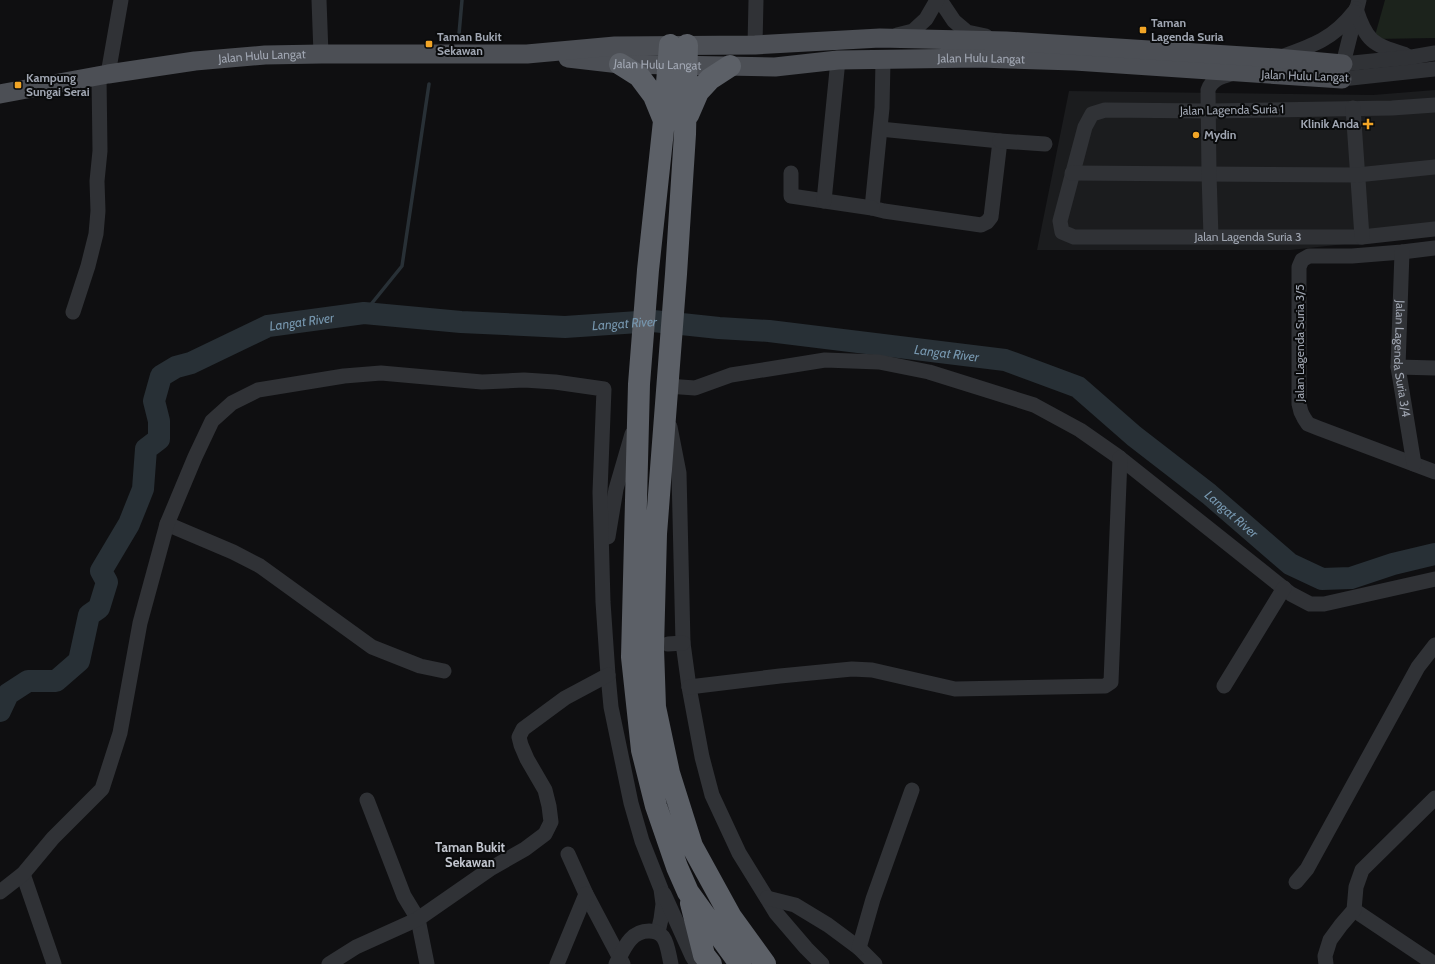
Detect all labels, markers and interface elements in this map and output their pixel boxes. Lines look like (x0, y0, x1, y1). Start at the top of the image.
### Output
place label: Taman Lagenda Suria (1151, 15, 1224, 44)
marker: Taman Lagenda Suria (1138, 25, 1148, 35)
place label: Taman Bukit Sekawan (437, 29, 502, 58)
marker: Taman Bukit Sekawan (424, 39, 434, 49)
street label: Jalan Hulu Langat (217, 46, 306, 66)
street label: Jalan Hulu Langat (936, 50, 1025, 66)
street label: Jalan Hulu Langat (612, 55, 701, 73)
street label: Jalan Hulu Langat (1260, 66, 1349, 85)
place label: Kampung Sungai Serai (26, 70, 90, 99)
marker: Kampung Sungai Serai (13, 80, 23, 90)
street label: Jalan Lagenda Suria 1 (1179, 101, 1284, 118)
place label: Klinik Anda (1300, 116, 1359, 131)
marker: Klinik Anda (1362, 118, 1374, 130)
place label: Mydin (1204, 127, 1236, 142)
marker: Mydin (1191, 130, 1201, 140)
street label: Jalan Lagenda Suria 3 (1194, 229, 1302, 244)
street label: Jalan Lagenda Suria 3/5 (1292, 284, 1307, 403)
street label: Jalan Lagenda Suria 3/4 (1391, 299, 1414, 418)
water label: Langat River (268, 309, 336, 334)
water label: Langat River (591, 313, 659, 333)
water label: Langat River (913, 341, 981, 365)
water label: Langat River (1202, 486, 1262, 542)
district label: Taman Bukit Sekawan (435, 839, 506, 870)

